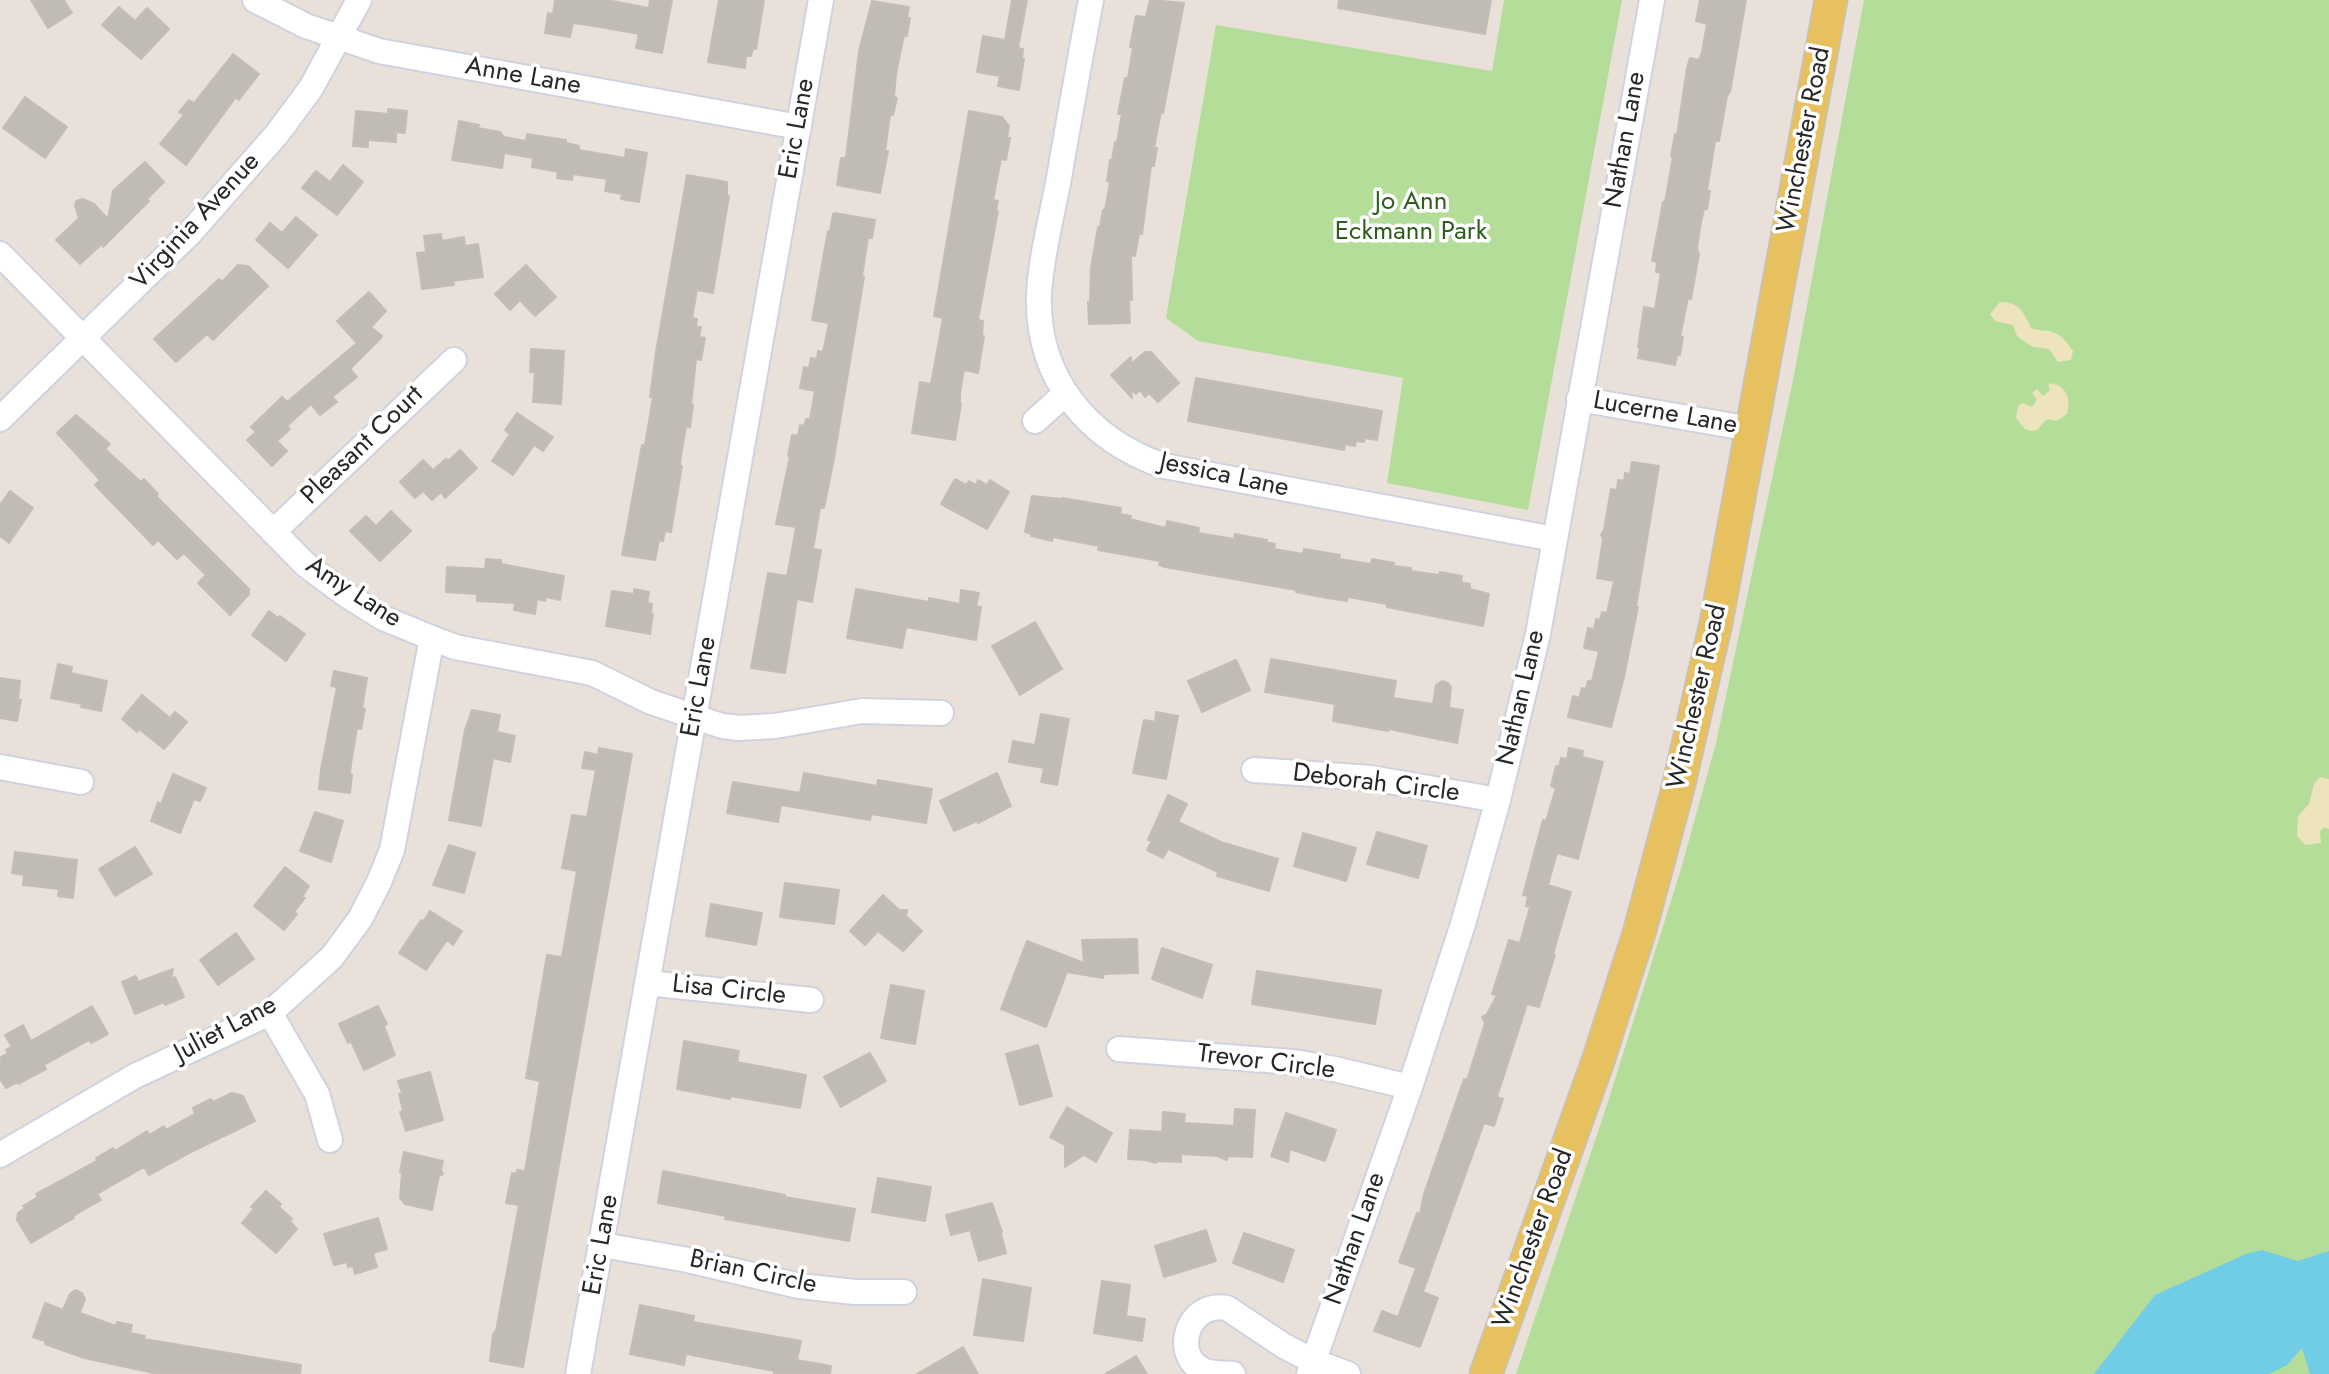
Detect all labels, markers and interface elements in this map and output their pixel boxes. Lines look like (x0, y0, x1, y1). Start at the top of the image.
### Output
street label: Winchester Road (1772, 44, 1838, 236)
street label: Anne Lane (463, 51, 583, 103)
street label: Nathan Lane (1599, 69, 1653, 211)
street label: Eric Lane (774, 76, 822, 182)
street label: Virginia Avenue (125, 147, 267, 297)
park label: Jo Ann Eckmann Park (1335, 187, 1487, 248)
street label: Pleasant Court (295, 380, 431, 512)
street label: Lucerne Lane (1591, 386, 1739, 442)
street label: Jessica Lane (1157, 447, 1291, 505)
street label: Amy Lane (299, 551, 407, 635)
street label: Winchester Road (1662, 602, 1734, 792)
street label: Nathan Lane (1491, 627, 1553, 769)
street label: Eric Lane (676, 634, 724, 740)
street label: Deborah Circle (1291, 758, 1461, 810)
street label: Lisa Circle (671, 970, 787, 1012)
street label: Juliet Lane (170, 990, 282, 1070)
street label: Trevor Circle (1195, 1039, 1337, 1087)
street label: Winchester Road (1487, 1145, 1581, 1333)
street label: Nathan Lane (1319, 1169, 1393, 1309)
street label: Eric Lane (578, 1192, 626, 1298)
street label: Brian Circle (687, 1244, 819, 1302)

